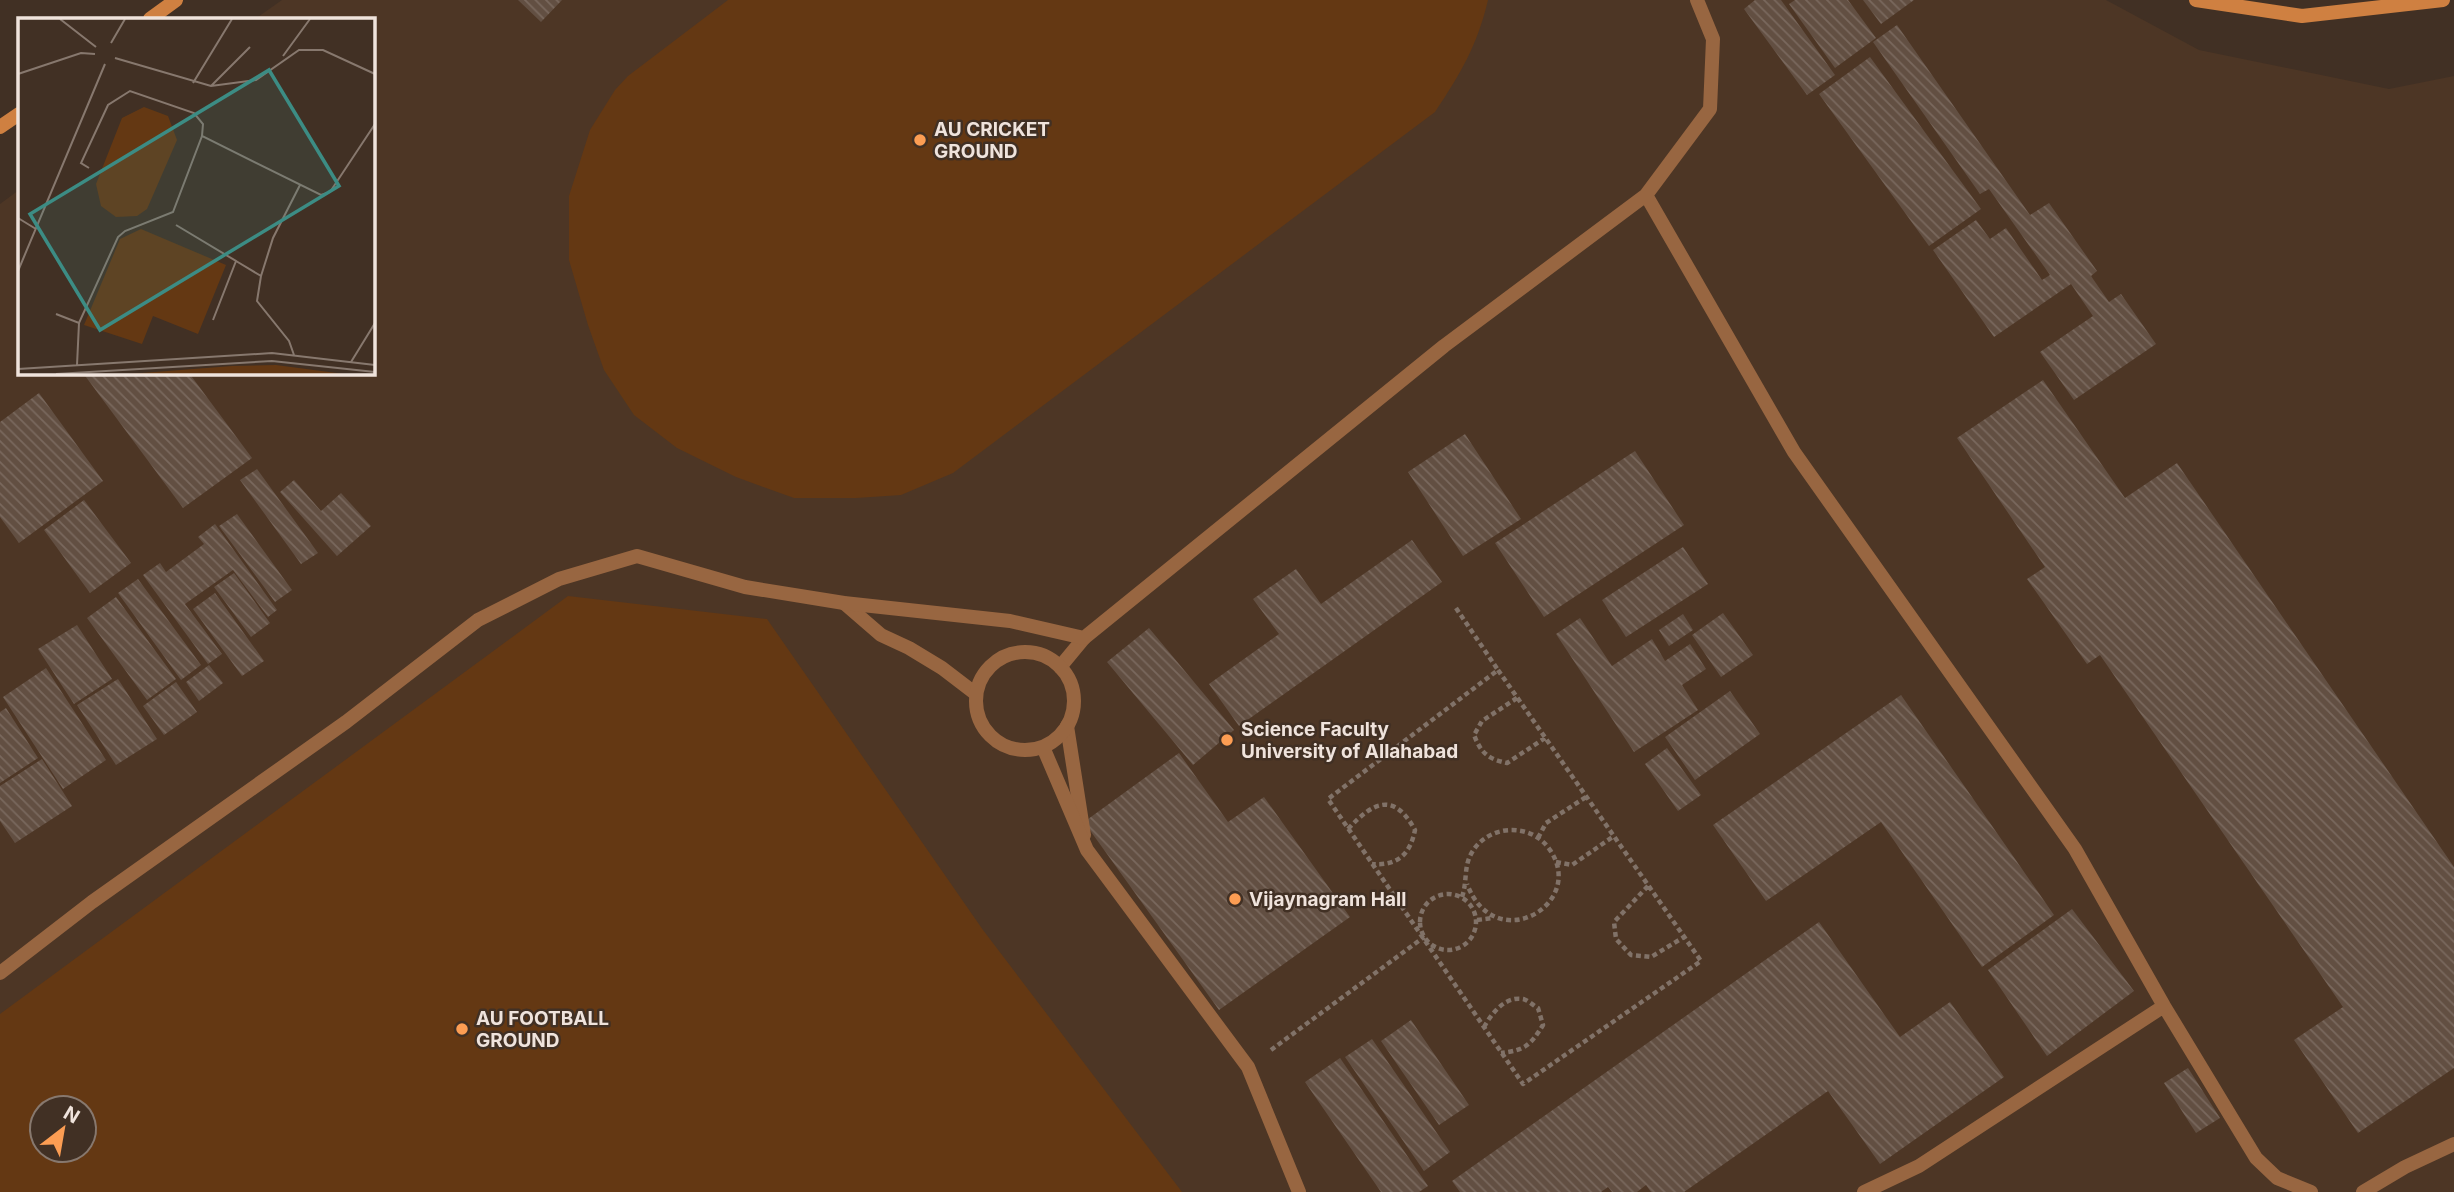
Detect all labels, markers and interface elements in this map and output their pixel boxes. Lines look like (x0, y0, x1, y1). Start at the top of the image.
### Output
inset map (18, 18, 374, 374)
place label: AU CRICKET GROUND (934, 118, 1050, 163)
marker: AU CRICKET GROUND (912, 132, 928, 148)
place label: Science Faculty University of Allahabad (1241, 718, 1458, 763)
marker: Science Faculty University of Allahabad (1219, 732, 1235, 748)
place label: Vijaynagram Hall (1249, 888, 1406, 911)
marker: Vijaynagram Hall (1227, 891, 1243, 907)
place label: AU FOOTBALL GROUND (476, 1007, 609, 1052)
marker: AU FOOTBALL GROUND (454, 1021, 470, 1037)
north arrow (28, 1094, 98, 1164)
text: N (59, 1101, 84, 1128)

